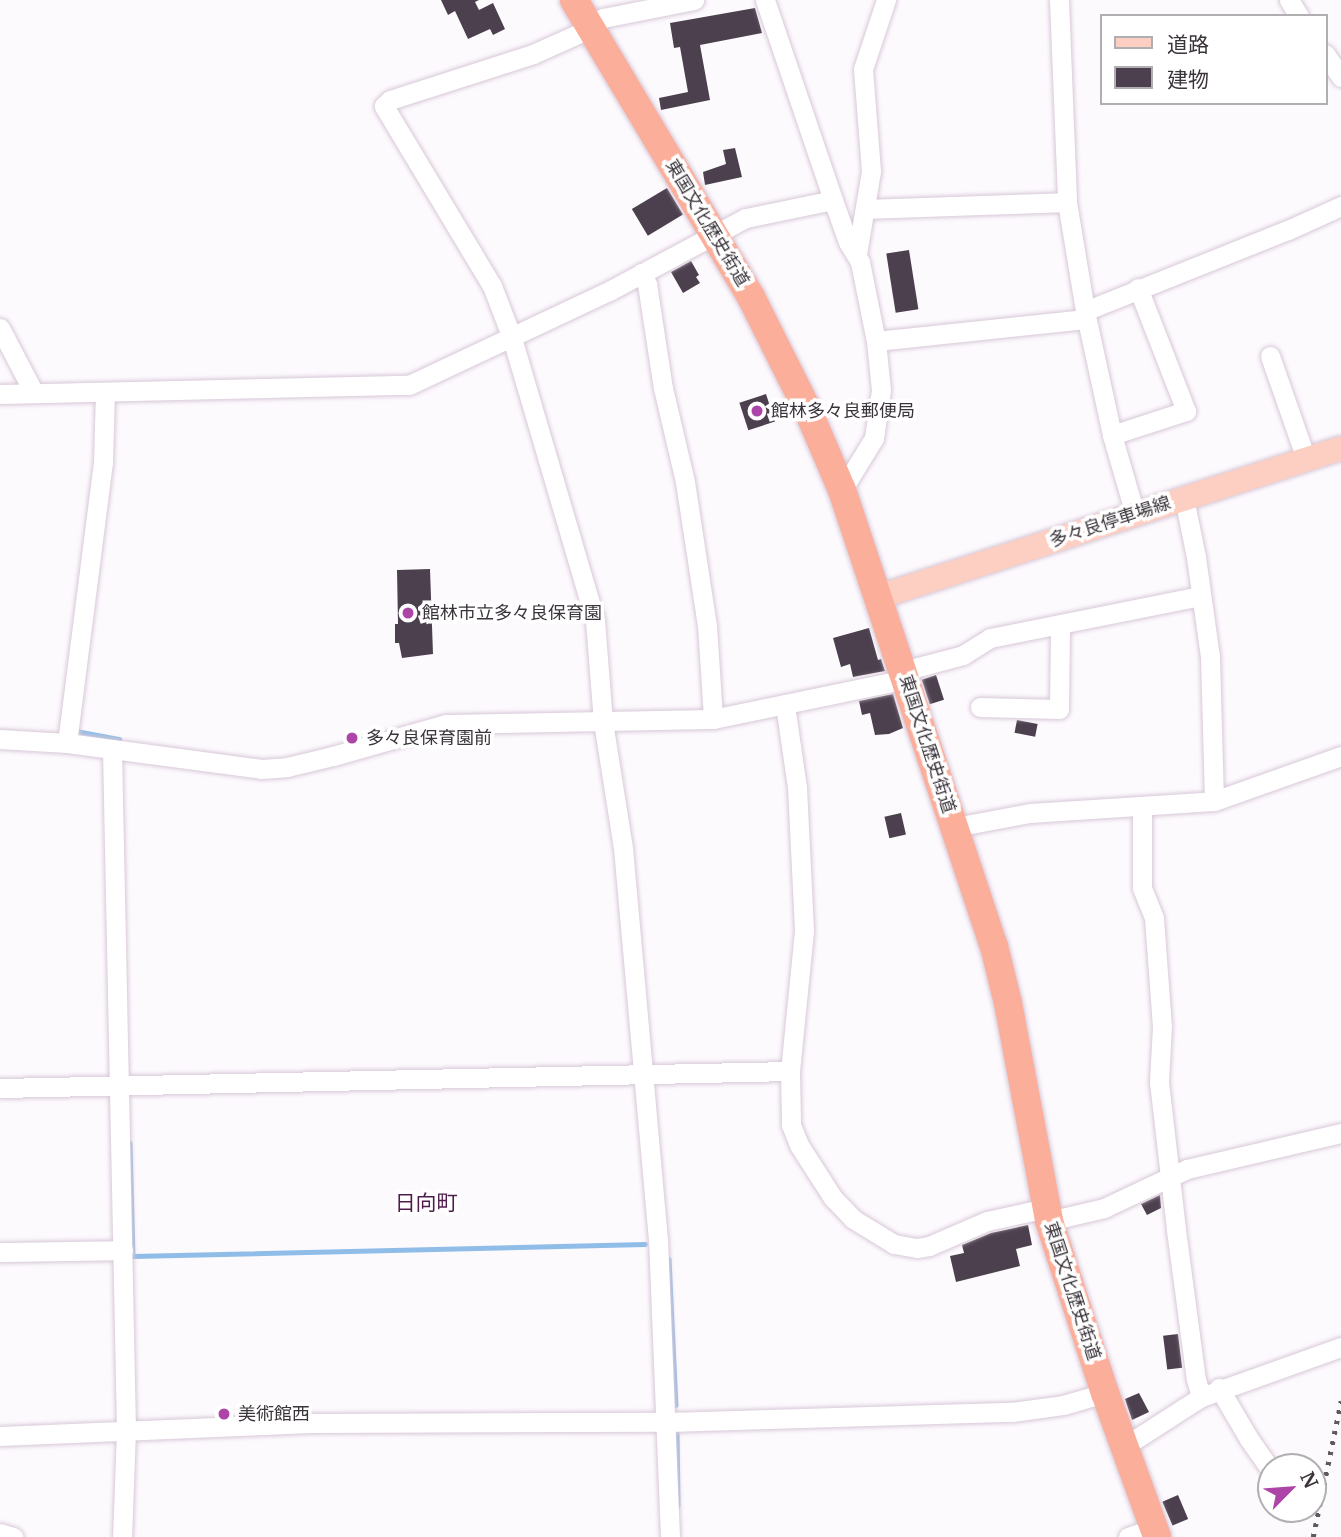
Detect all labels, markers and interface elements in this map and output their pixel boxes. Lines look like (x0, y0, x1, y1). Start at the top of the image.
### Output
legend (1100, 14, 1327, 105)
text: 道路 (1167, 31, 1209, 58)
text: 建物 (1167, 66, 1209, 93)
street label: 東国文化歴史街道 (661, 156, 753, 290)
place label: 館林多々良郵便局 (771, 400, 915, 422)
marker: 館林多々良郵便局 (749, 403, 765, 419)
street label: 多々良停車場線 (1047, 492, 1173, 552)
place label: 館林市立多々良保育園 (422, 602, 602, 624)
marker: 館林市立多々良保育園 (400, 605, 416, 621)
street label: 東国文化歴史街道 (894, 672, 960, 816)
place label: 多々良保育園前 (366, 727, 492, 749)
marker: 多々良保育園前 (344, 730, 360, 746)
district label: 日向町 (395, 1190, 457, 1216)
street label: 東国文化歴史街道 (1039, 1219, 1105, 1363)
place label: 美術館西 (238, 1403, 310, 1425)
marker: 美術館西 (216, 1406, 232, 1422)
north arrow (1257, 1453, 1327, 1523)
text: N (1295, 1468, 1323, 1492)

